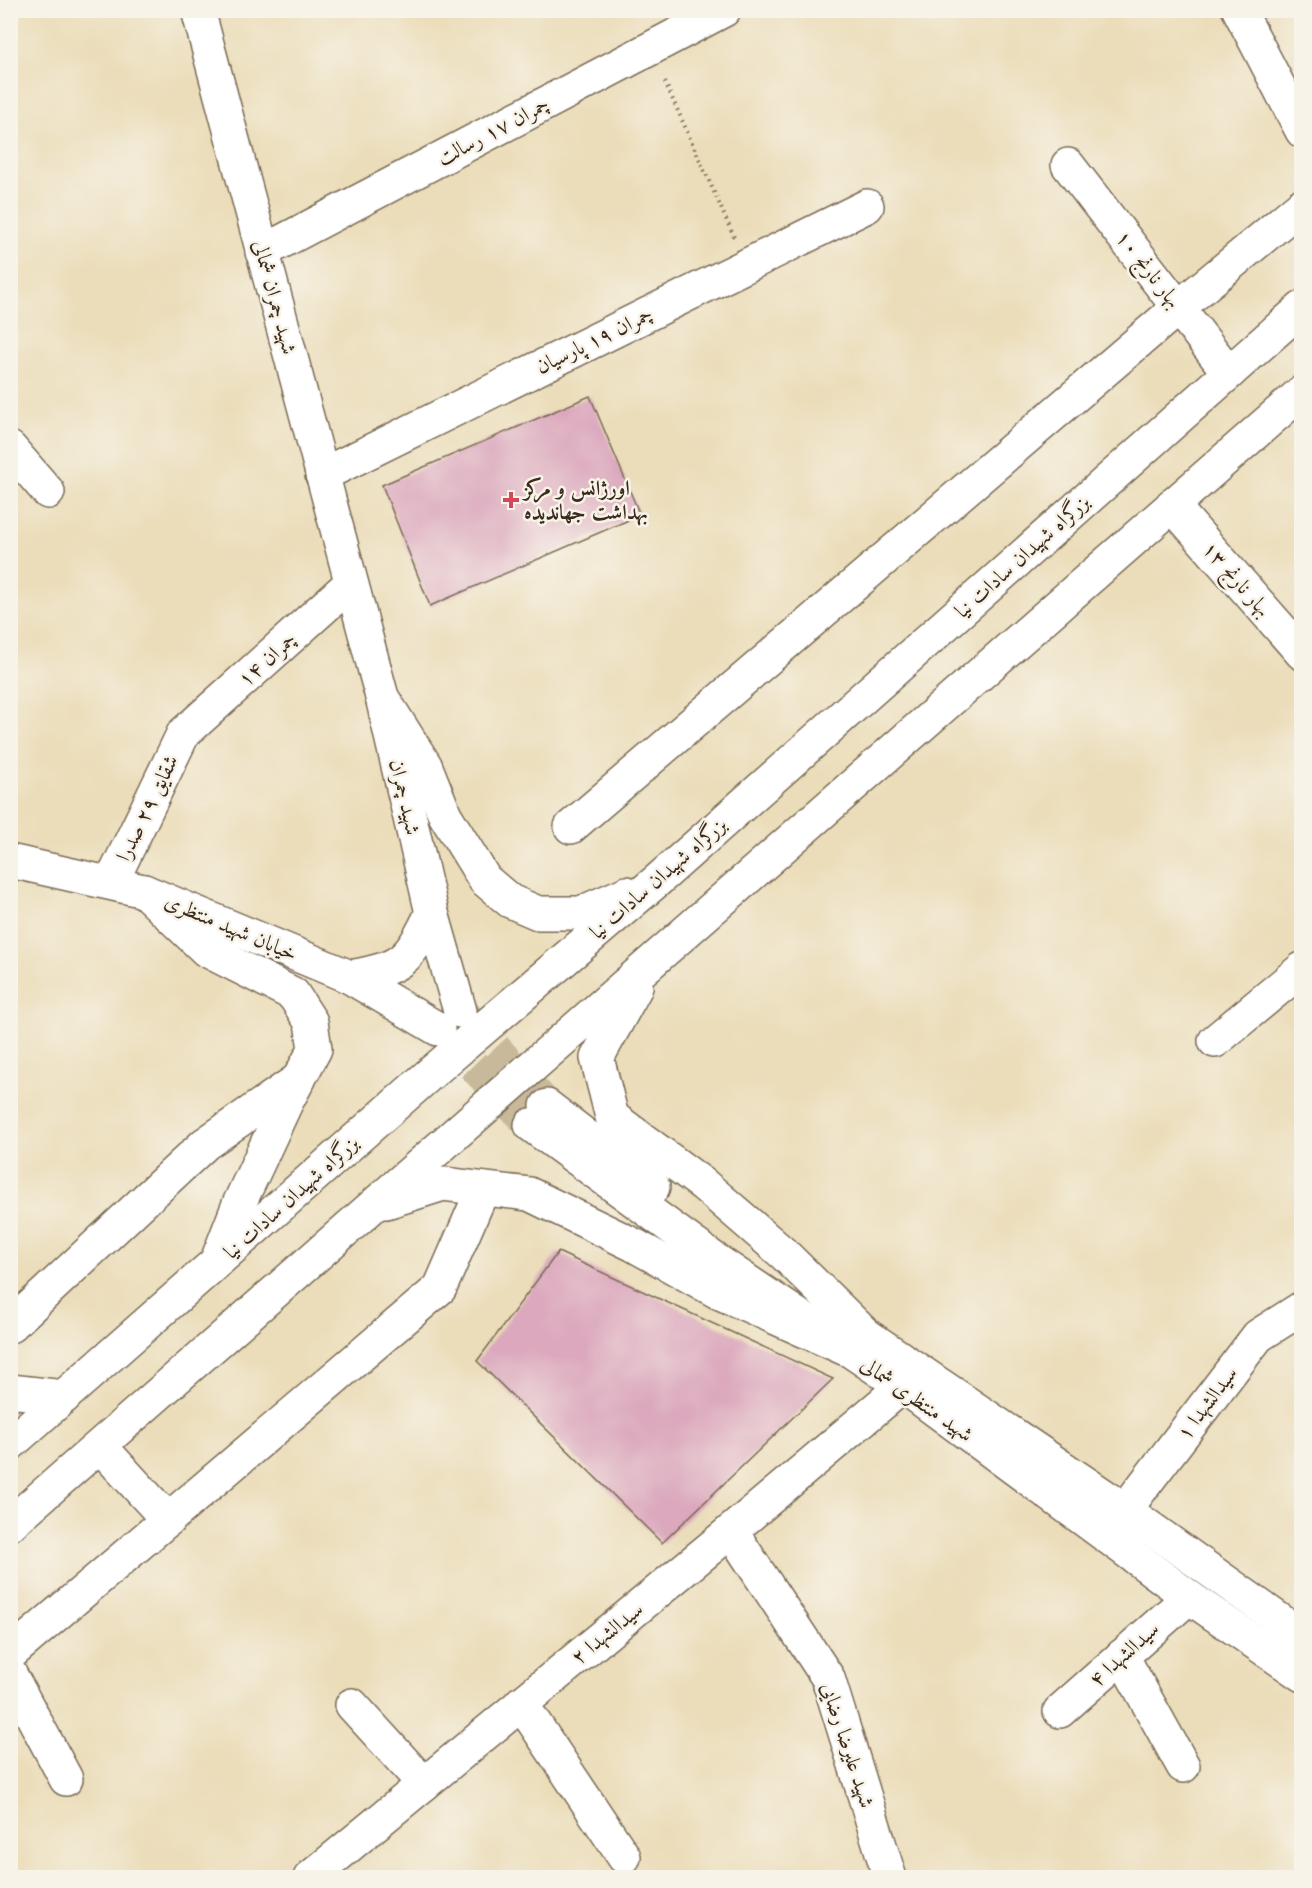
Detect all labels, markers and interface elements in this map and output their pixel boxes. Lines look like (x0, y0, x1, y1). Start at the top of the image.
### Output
street label: چمران ۱۷ رسالت (435, 94, 553, 171)
street label: بهار نارنج ۱۰ (1107, 227, 1185, 316)
street label: شهید چمران شمالی (246, 238, 299, 357)
street label: چمران ۱۹ پارسیان (533, 304, 657, 381)
place label: اورژانس و مرکز بهداشت جهاندیده (522, 477, 648, 526)
street label: بزرگراه شهیدان سادات نیا (948, 488, 1096, 624)
marker: اورژانس و مرکز بهداشت جهاندیده (502, 491, 520, 509)
street label: بهار نارنج ۱۳ (1193, 538, 1275, 625)
street label: چمران ۱۴ (235, 629, 302, 692)
street label: شقایق ۲۹ صدرا (114, 752, 184, 865)
street label: شهید چمران (383, 758, 422, 838)
street label: بزرگراه شهیدان سادات نیا (584, 811, 733, 945)
street label: خیابان شهید منتظری (160, 891, 300, 968)
street label: بزرگراه شهیدان سادات نیا (217, 1129, 365, 1265)
street label: شهید منتظری شمالی (855, 1354, 976, 1448)
street label: سیدالشهدا ۱ (1174, 1363, 1244, 1446)
street label: سیدالشهدا ۲ (568, 1599, 649, 1671)
street label: سیدالشهدا ۴ (1086, 1619, 1165, 1693)
street label: شهید علیرضا رضایی (815, 1680, 877, 1811)

